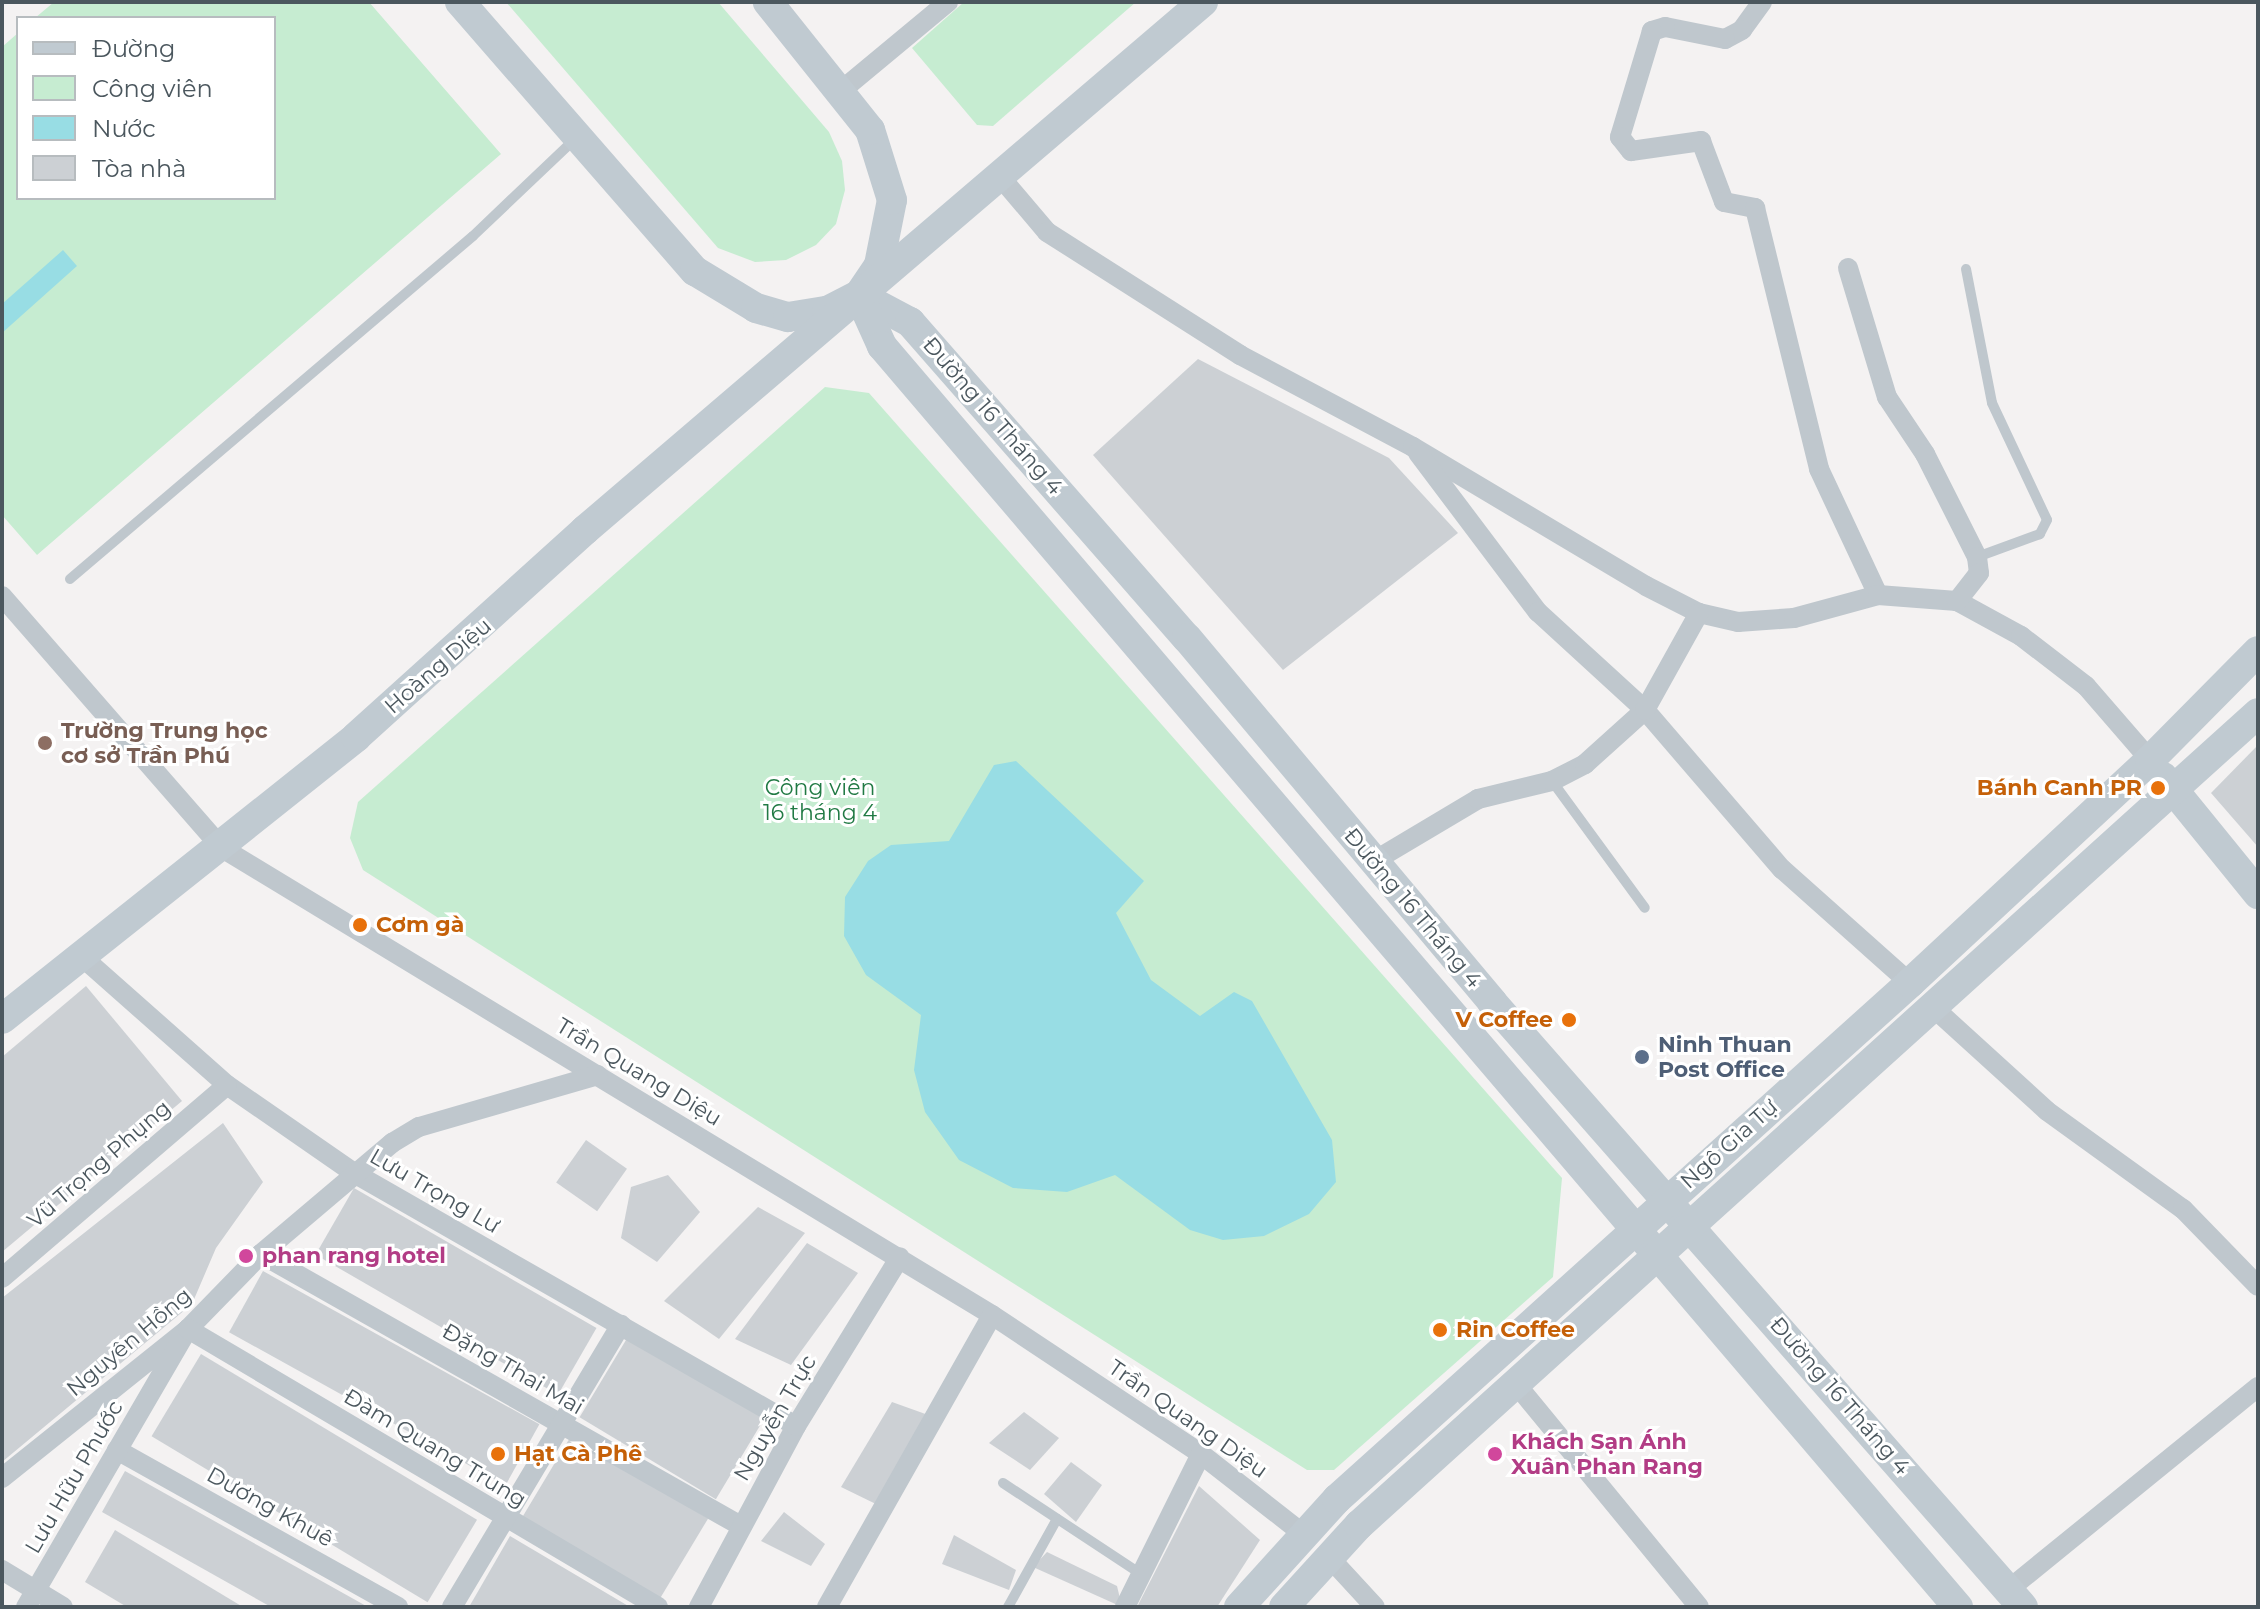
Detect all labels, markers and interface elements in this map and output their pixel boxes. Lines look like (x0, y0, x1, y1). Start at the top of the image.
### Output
legend (16, 16, 276, 200)
text: Đường (92, 34, 175, 63)
text: Công viên (92, 74, 213, 103)
text: Nước (92, 114, 156, 143)
text: Tòa nhà (92, 154, 186, 183)
street label: Đường 16 Tháng 4 (917, 332, 1069, 500)
street label: Hoàng Diệu (379, 613, 497, 719)
place label: Trường Trung học cơ sở Trần Phú (61, 717, 268, 768)
marker: Trường Trung học cơ sở Trần Phú (36, 734, 54, 752)
park label: Công viên 16 tháng 4 (763, 774, 877, 826)
place label: Bánh Canh PR (1977, 775, 2142, 801)
marker: Bánh Canh PR (2149, 779, 2167, 797)
street label: Đường 16 Tháng 4 (1339, 823, 1487, 993)
place label: Cơm gà (376, 912, 464, 938)
marker: Cơm gà (351, 916, 369, 934)
place label: V Coffee (1456, 1007, 1553, 1033)
marker: V Coffee (1560, 1011, 1578, 1029)
street label: Trần Quang Diệu (552, 1012, 726, 1132)
place label: Ninh Thuan Post Office (1658, 1031, 1792, 1082)
marker: Ninh Thuan Post Office (1633, 1048, 1651, 1066)
street label: Ngô Gia Tự (1675, 1094, 1783, 1194)
street label: Vũ Trọng Phụng (22, 1095, 176, 1233)
street label: Lưu Trọng Lư (365, 1143, 505, 1239)
place label: phan rang hotel (262, 1243, 446, 1269)
marker: phan rang hotel (237, 1247, 255, 1265)
street label: Nguyên Hồng (61, 1282, 197, 1402)
street label: Đường 16 Tháng 4 (1764, 1312, 1916, 1480)
place label: Rin Coffee (1456, 1317, 1575, 1343)
street label: Đặng Thai Mai (438, 1318, 588, 1420)
marker: Rin Coffee (1431, 1321, 1449, 1339)
street label: Nguyễn Trực (728, 1350, 822, 1486)
street label: Trần Quang Diệu (1103, 1354, 1273, 1484)
street label: Đàm Quang Trung (339, 1383, 531, 1513)
street label: Lưu Hữu Phước (20, 1396, 128, 1558)
place label: Khách Sạn Ánh Xuân Phan Rang (1511, 1428, 1703, 1480)
place label: Hạt Cà Phê (514, 1441, 642, 1467)
marker: Hạt Cà Phê (489, 1445, 507, 1463)
marker: Khách Sạn Ánh Xuân Phan Rang (1486, 1445, 1504, 1463)
street label: Dương Khuê (202, 1461, 338, 1553)

